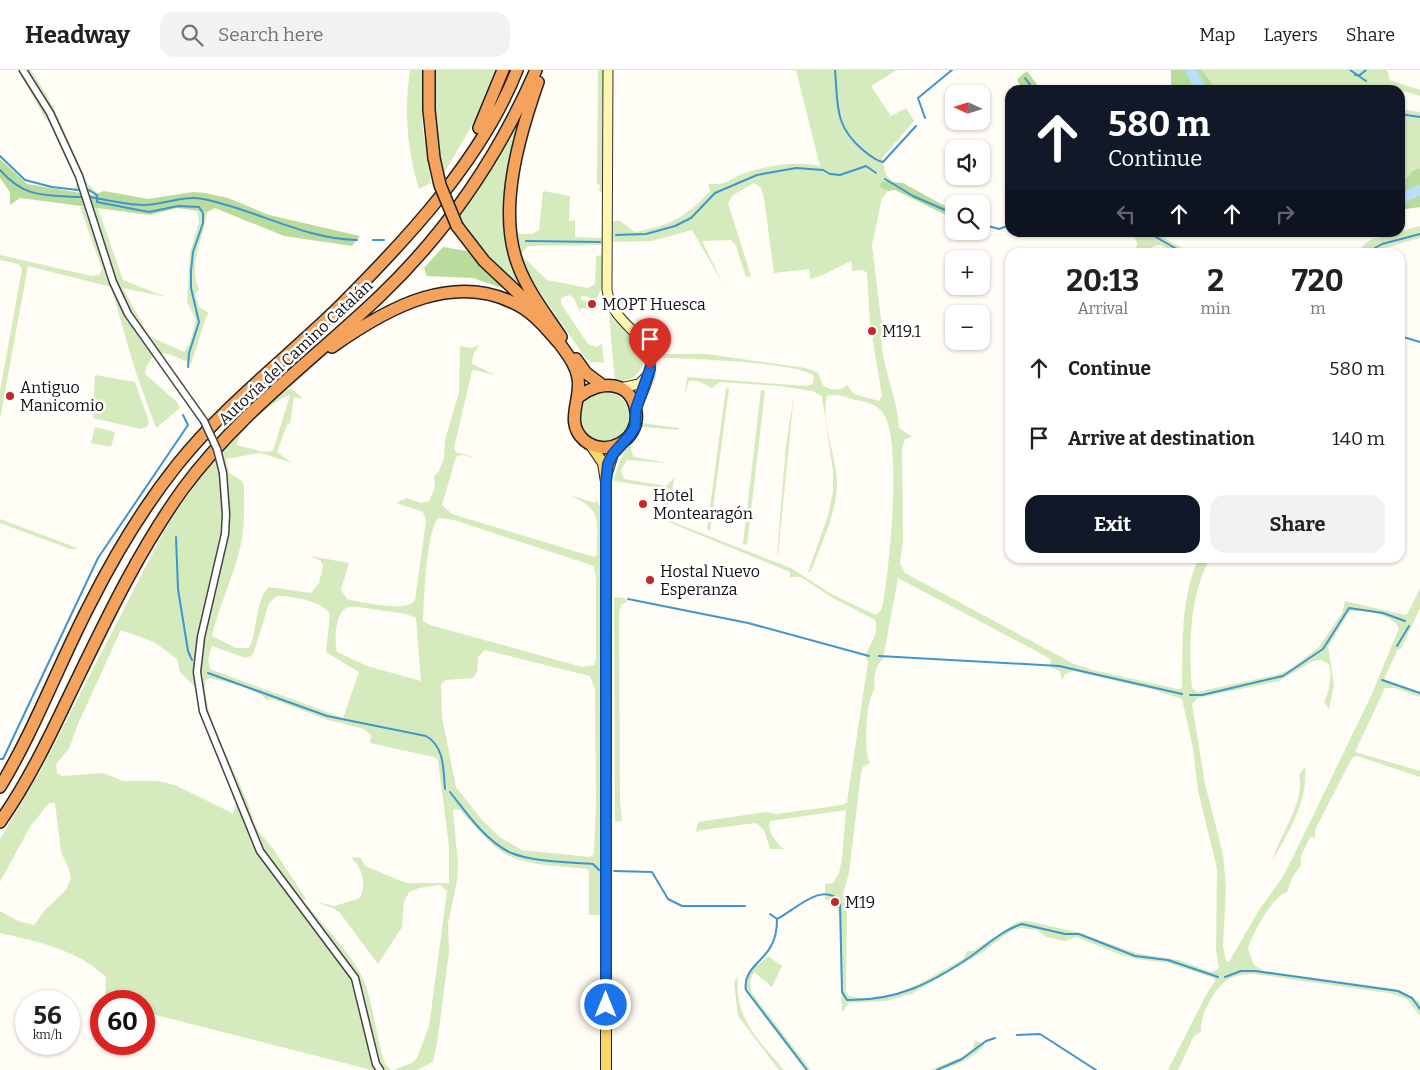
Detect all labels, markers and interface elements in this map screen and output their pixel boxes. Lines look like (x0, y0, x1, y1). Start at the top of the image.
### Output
search box (160, 12, 510, 57)
text: Headway (25, 21, 130, 49)
icon: search (178, 21, 206, 49)
text: Search here (218, 23, 324, 46)
text: Map (1199, 24, 1235, 46)
text: Layers (1263, 24, 1318, 46)
text: Share (1346, 24, 1395, 46)
north arrow (945, 85, 990, 130)
map controls (945, 85, 990, 350)
text: 580 m (1108, 103, 1210, 145)
icon: ahead (1025, 105, 1090, 170)
button: sound (945, 140, 990, 185)
text: Continue (1108, 145, 1202, 172)
button: search (945, 195, 990, 240)
icon: left (1112, 200, 1140, 228)
icon: ahead (1165, 200, 1193, 228)
icon: ahead (1218, 200, 1246, 228)
icon: right (1271, 200, 1299, 228)
button: + (945, 250, 990, 295)
text: 20:13 (1066, 263, 1139, 299)
text: 2 (1207, 263, 1224, 299)
text: 720 (1292, 263, 1344, 299)
street label: Autovía del Camino Catalán (214, 276, 376, 429)
place label: MOPT Huesca (602, 295, 706, 314)
marker: MOPT Huesca (586, 298, 598, 310)
text: Arrival (1077, 299, 1128, 318)
text: min (1200, 299, 1231, 318)
text: m (1310, 299, 1325, 318)
button: − (945, 305, 990, 350)
pin (629, 318, 671, 369)
place label: M19.1 (882, 322, 921, 341)
icon: arrive (636, 325, 664, 353)
marker: M19.1 (866, 325, 878, 337)
icon: ahead (1025, 354, 1053, 382)
text: Continue (1068, 357, 1151, 380)
text: 580 m (1329, 357, 1385, 380)
place label: Antiguo Manicomio (20, 378, 104, 415)
marker: Antiguo Manicomio (4, 390, 16, 402)
icon: arrive (1025, 424, 1053, 452)
text: Arrive at destination (1068, 427, 1255, 450)
text: 140 m (1332, 427, 1385, 450)
place label: Hotel Montearagón (653, 486, 753, 523)
button: Exit (1025, 495, 1200, 553)
button: Share (1210, 495, 1385, 553)
marker: Hotel Montearagón (637, 498, 649, 510)
place label: Hostal Nuevo Esperanza (660, 562, 760, 599)
marker: Hostal Nuevo Esperanza (644, 574, 656, 586)
place label: M19 (845, 893, 875, 912)
marker: M19 (829, 896, 841, 908)
position arrow (579, 978, 631, 1030)
speed limit sign: 60 (90, 990, 155, 1055)
text: 56 (33, 1001, 62, 1031)
text: km/h (33, 1028, 62, 1042)

